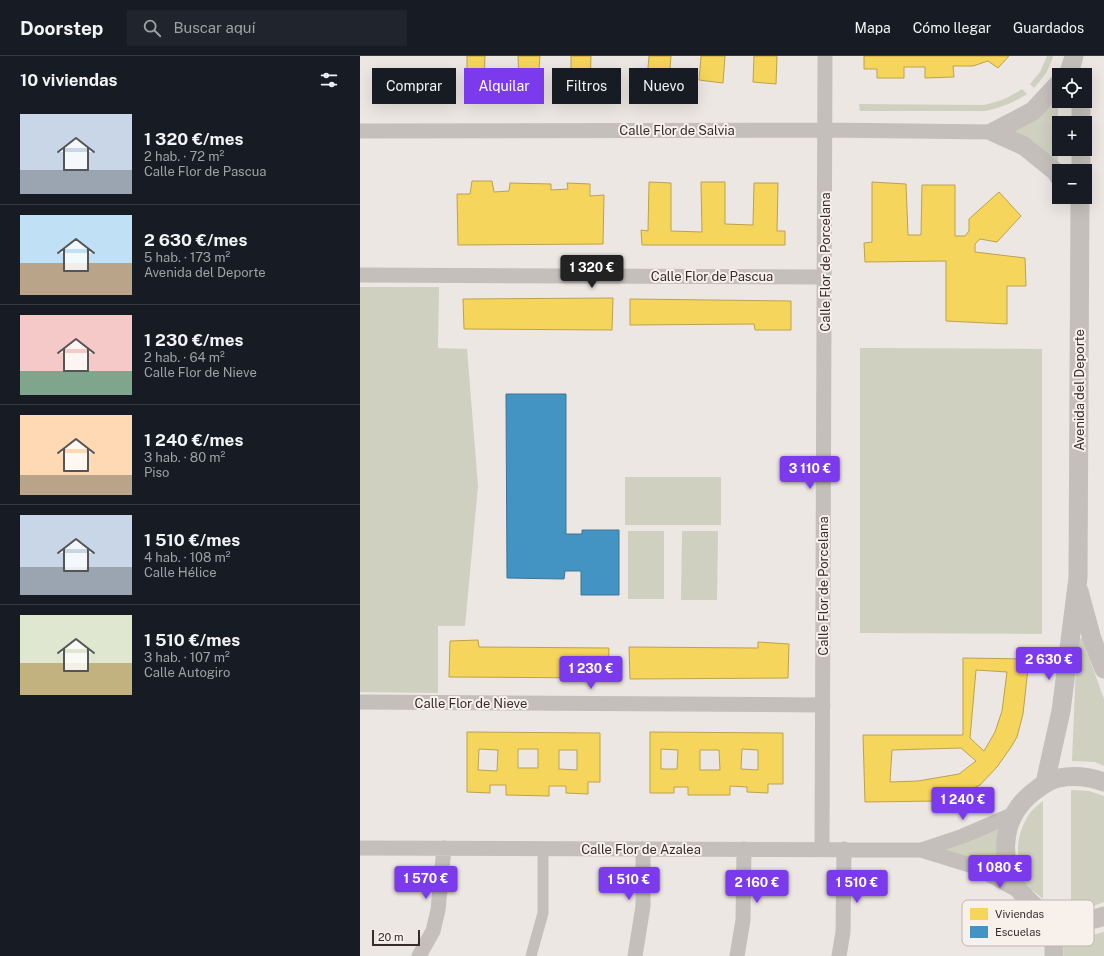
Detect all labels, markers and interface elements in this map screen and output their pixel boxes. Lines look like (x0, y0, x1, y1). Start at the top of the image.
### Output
search box (127, 10, 407, 46)
text: Doorstep (20, 17, 103, 39)
icon: search (141, 17, 163, 39)
text: Buscar aquí (173, 19, 255, 36)
text: Mapa (855, 20, 891, 36)
text: Cómo llegar (913, 20, 991, 36)
text: Guardados (1013, 20, 1084, 36)
chip: Comprar (372, 68, 456, 104)
chip: Alquilar (464, 68, 544, 104)
chip: Filtros (552, 68, 621, 104)
chip: Nuevo (629, 68, 698, 104)
map controls (1052, 68, 1092, 204)
button: locate (1052, 68, 1092, 108)
icon: filters (318, 69, 340, 91)
text: 10 viviendas (20, 70, 118, 90)
button: + (1052, 116, 1092, 156)
street label: Calle Flor de Salvia (619, 123, 735, 138)
text: 1 320 €/mes (144, 129, 244, 149)
icon: home (52, 130, 100, 178)
text: 2 hab. · 72 m² (144, 149, 224, 164)
text: Calle Flor de Pascua (144, 164, 266, 179)
button: − (1052, 164, 1092, 204)
street label: Calle Flor de Porcelana (818, 192, 833, 332)
text: 2 630 €/mes (144, 230, 247, 250)
icon: home (52, 231, 100, 279)
text: 5 hab. · 173 m² (144, 250, 230, 265)
pin: 1 320 € (555, 255, 629, 289)
text: 1 320 € (569, 260, 615, 275)
text: Avenida del Deporte (144, 265, 266, 280)
street label: Calle Flor de Pascua (651, 269, 773, 284)
street label: Avenida del Deporte (1072, 329, 1087, 451)
text: 1 230 €/mes (144, 330, 243, 350)
icon: home (52, 331, 100, 379)
text: 2 hab. · 64 m² (144, 350, 225, 365)
text: Calle Flor de Nieve (144, 365, 257, 380)
text: 1 240 €/mes (144, 430, 243, 450)
icon: home (52, 431, 100, 479)
text: 3 hab. · 80 m² (144, 450, 225, 465)
pin: 3 110 € (773, 456, 847, 490)
text: 3 110 € (789, 461, 831, 476)
text: Piso (144, 465, 169, 480)
street label: Calle Flor de Porcelana (816, 516, 831, 656)
text: 1 510 €/mes (144, 530, 240, 550)
icon: home (52, 531, 100, 579)
text: 4 hab. · 108 m² (144, 550, 231, 565)
text: Calle Hélice (144, 565, 217, 580)
text: 1 510 €/mes (144, 630, 240, 650)
icon: home (52, 631, 100, 679)
pin: 2 630 € (1012, 647, 1086, 681)
text: 3 hab. · 107 m² (144, 650, 230, 665)
text: 2 630 € (1025, 652, 1073, 667)
pin: 1 230 € (554, 656, 628, 690)
text: 1 230 € (568, 661, 614, 676)
text: Calle Autogiro (144, 665, 230, 680)
street label: Calle Flor de Nieve (415, 696, 527, 711)
pin: 1 240 € (926, 787, 1000, 821)
text: 1 240 € (940, 792, 986, 807)
street label: Calle Flor de Azalea (581, 842, 701, 857)
pin: 1 080 € (963, 855, 1037, 889)
text: 1 080 € (977, 860, 1023, 875)
pin: 1 570 € (389, 866, 463, 900)
pin: 1 510 € (592, 867, 666, 901)
pin: 2 160 € (720, 870, 794, 904)
pin: 1 510 € (820, 870, 894, 904)
text: 1 570 € (403, 871, 449, 886)
text: 1 510 € (608, 872, 650, 887)
text: 2 160 € (734, 875, 780, 890)
text: 1 510 € (836, 875, 878, 890)
legend (962, 900, 1094, 946)
text: Viviendas (995, 908, 1045, 920)
text: Escuelas (995, 926, 1041, 938)
scale bar (372, 928, 420, 947)
text: 20 m (378, 931, 403, 943)

